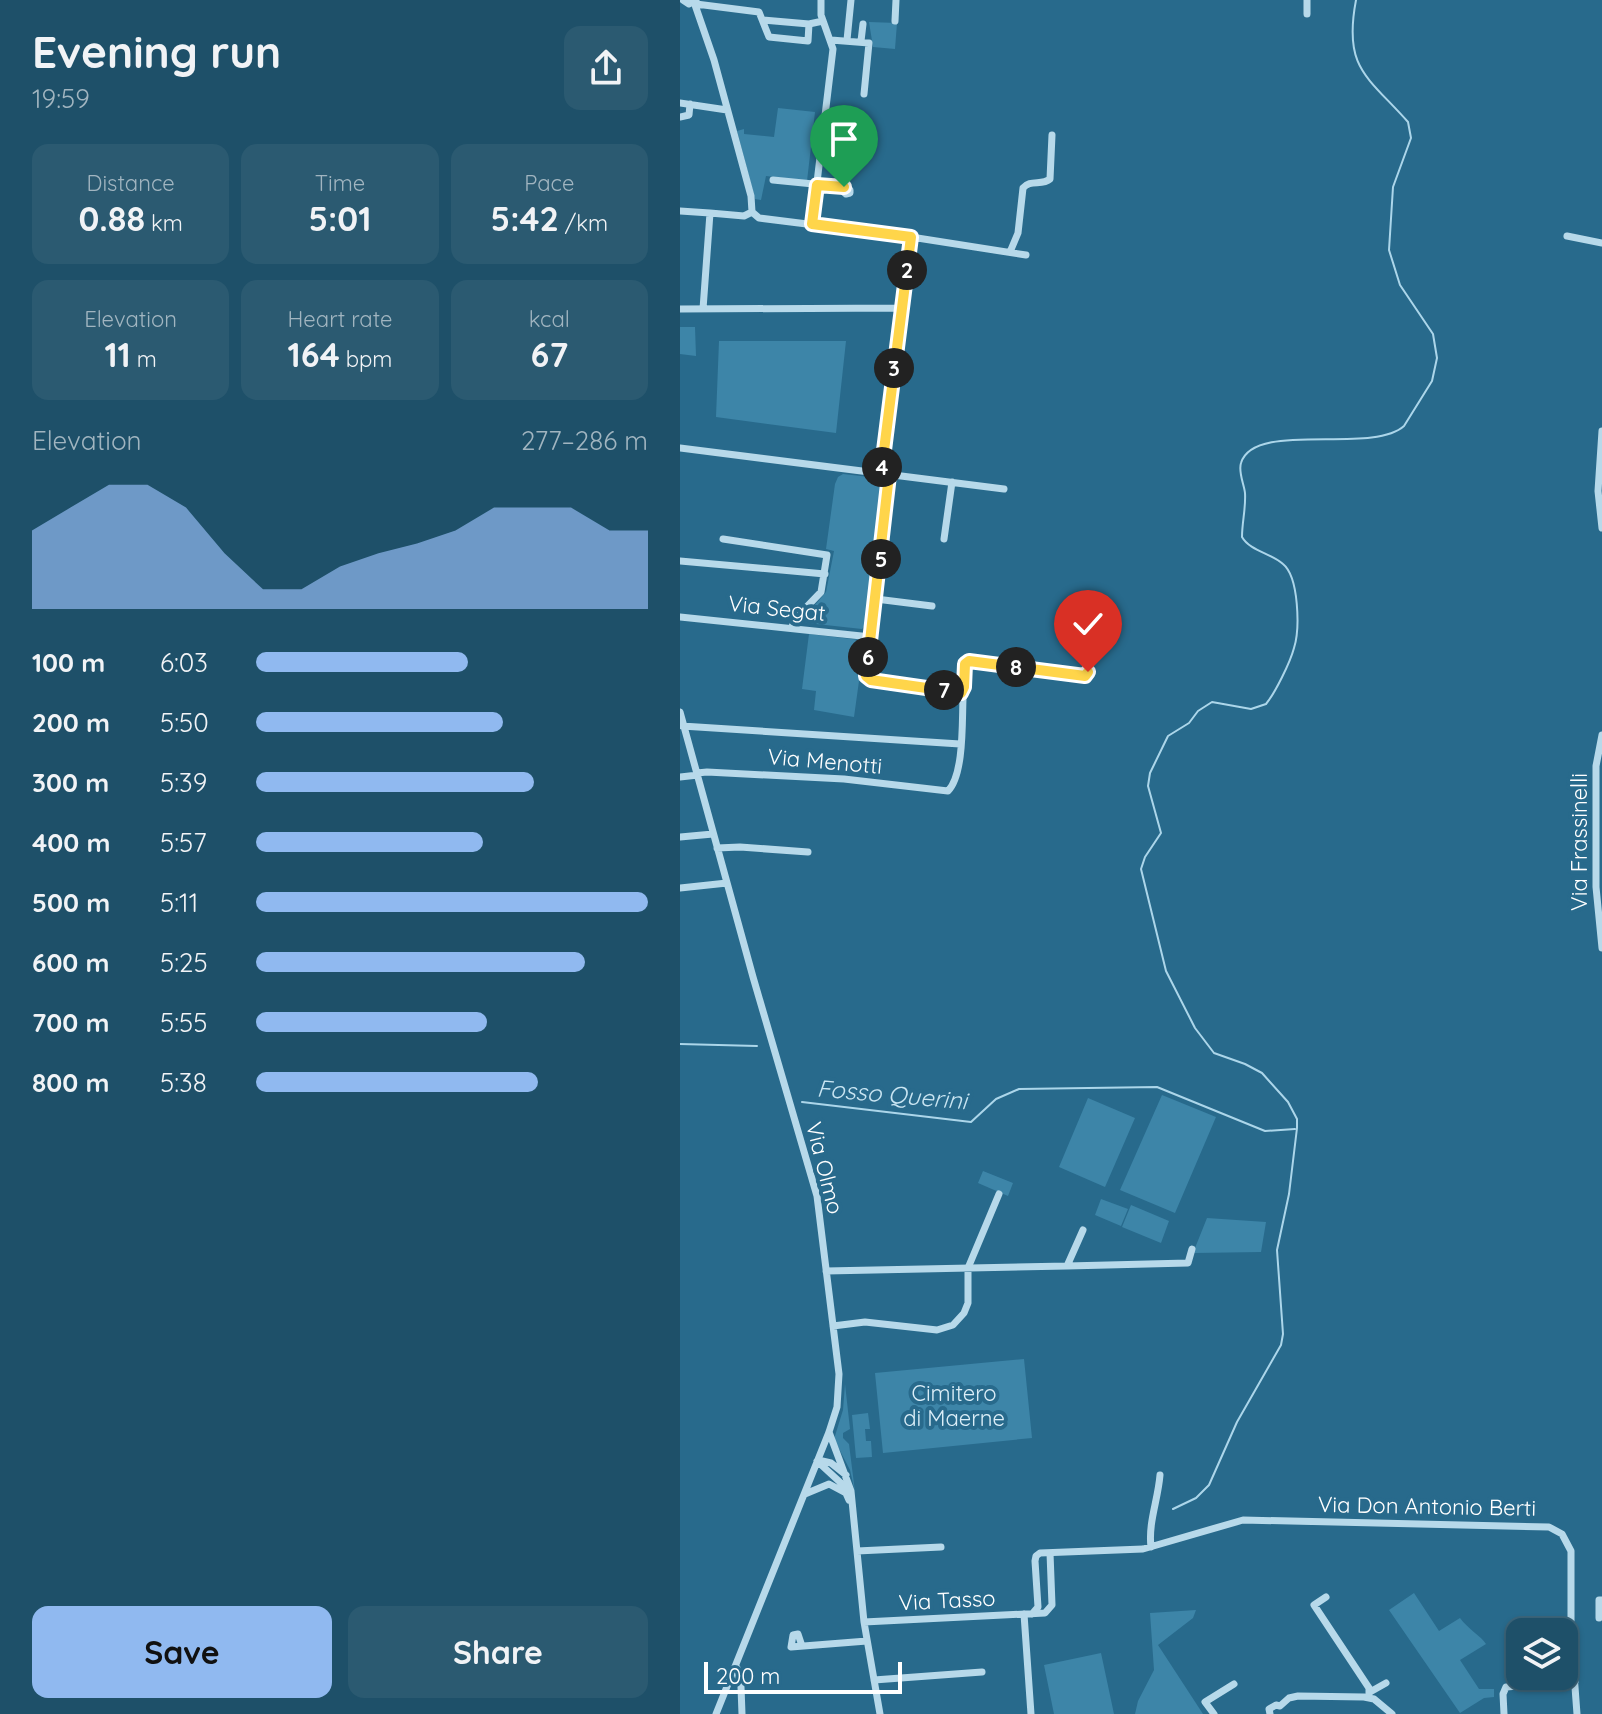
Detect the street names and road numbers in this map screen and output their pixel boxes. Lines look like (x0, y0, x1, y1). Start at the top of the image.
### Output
street label: Via Segat (727, 589, 827, 627)
street label: Via Menotti (767, 742, 883, 780)
street label: Via Frassinelli (1565, 773, 1593, 911)
street label: Via Olmo (800, 1119, 850, 1217)
street label: Via Don Antonio Berti (1318, 1490, 1536, 1522)
street label: Via Tasso (898, 1583, 996, 1617)

